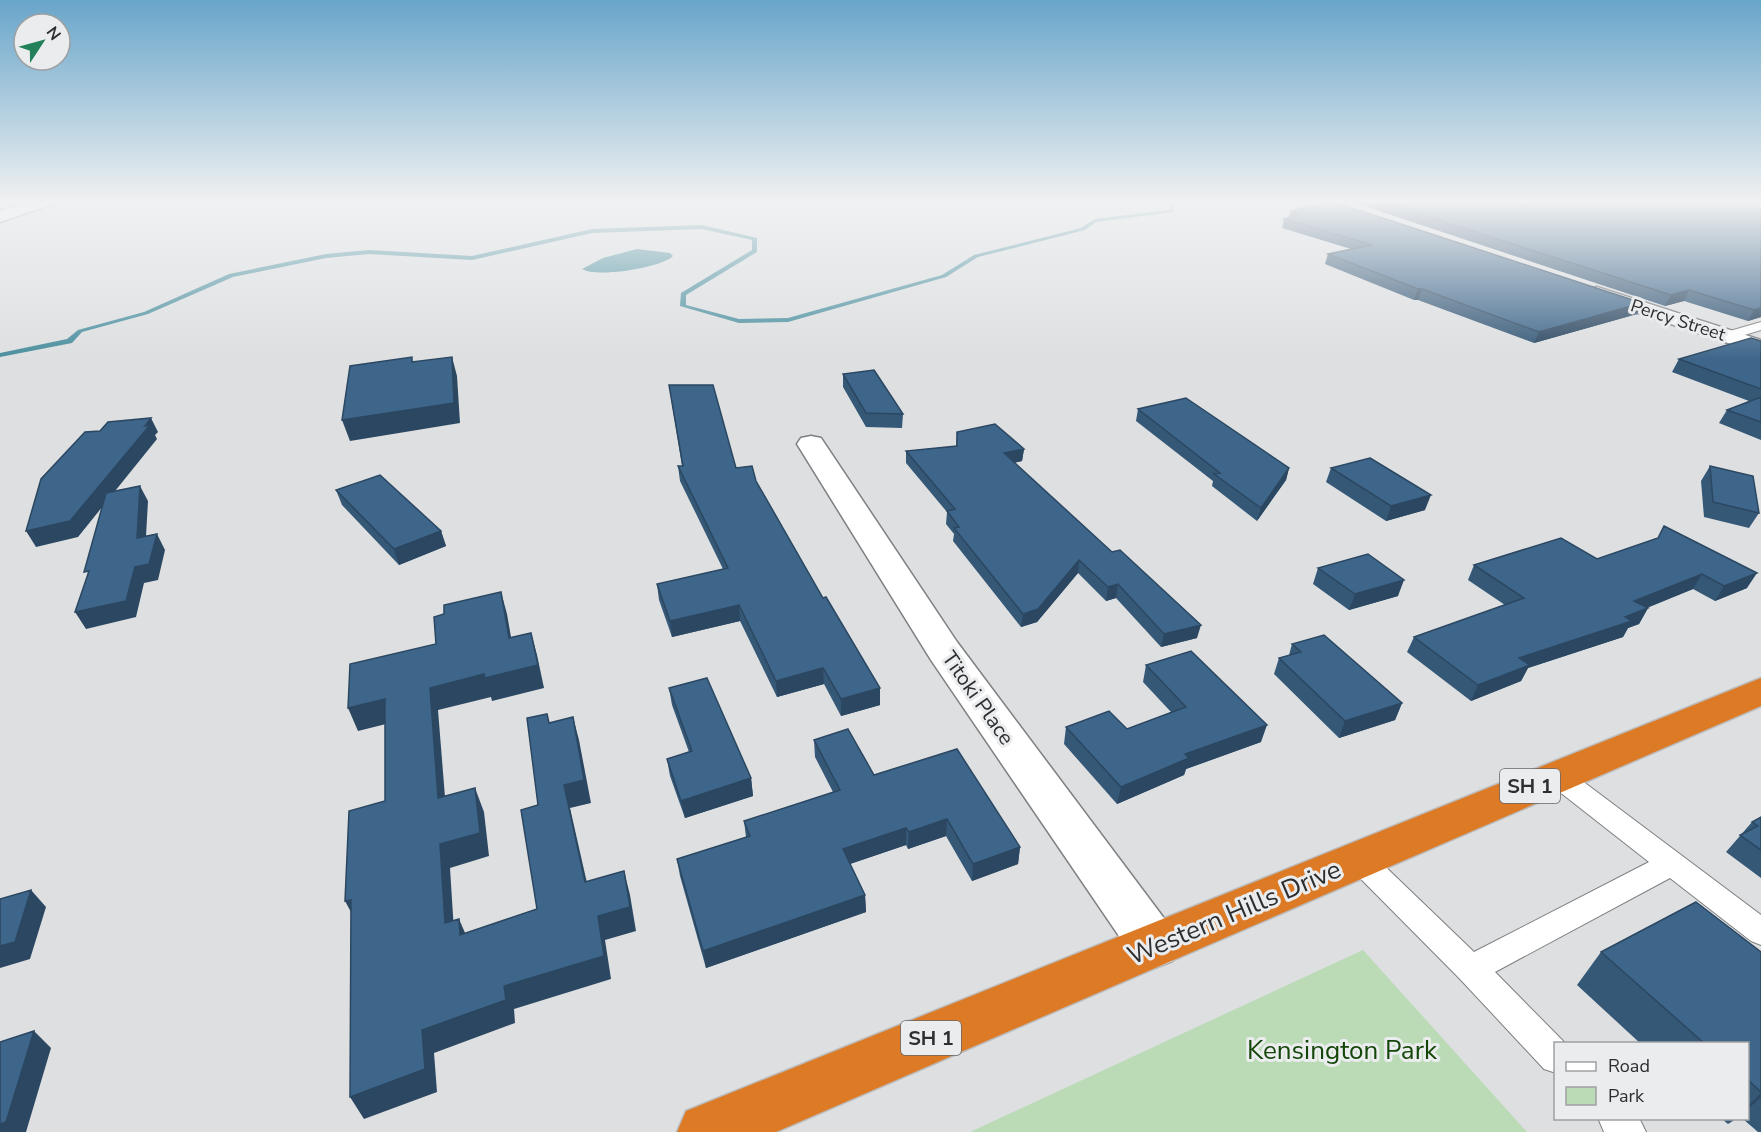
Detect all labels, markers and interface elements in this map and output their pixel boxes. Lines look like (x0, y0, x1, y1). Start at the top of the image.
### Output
north arrow (12, 12, 72, 72)
text: N (41, 22, 66, 45)
street label: Percy Street (1628, 293, 1729, 347)
street label: Titoki Place (935, 646, 1021, 750)
road number: SH 1 (1500, 769, 1560, 803)
street label: Western Hills Drive (1122, 852, 1346, 973)
road number: SH 1 (901, 1021, 961, 1055)
park label: Kensington Park (1247, 1033, 1438, 1068)
legend (1554, 1042, 1749, 1120)
text: Road (1608, 1054, 1650, 1078)
text: Park (1608, 1084, 1645, 1108)

